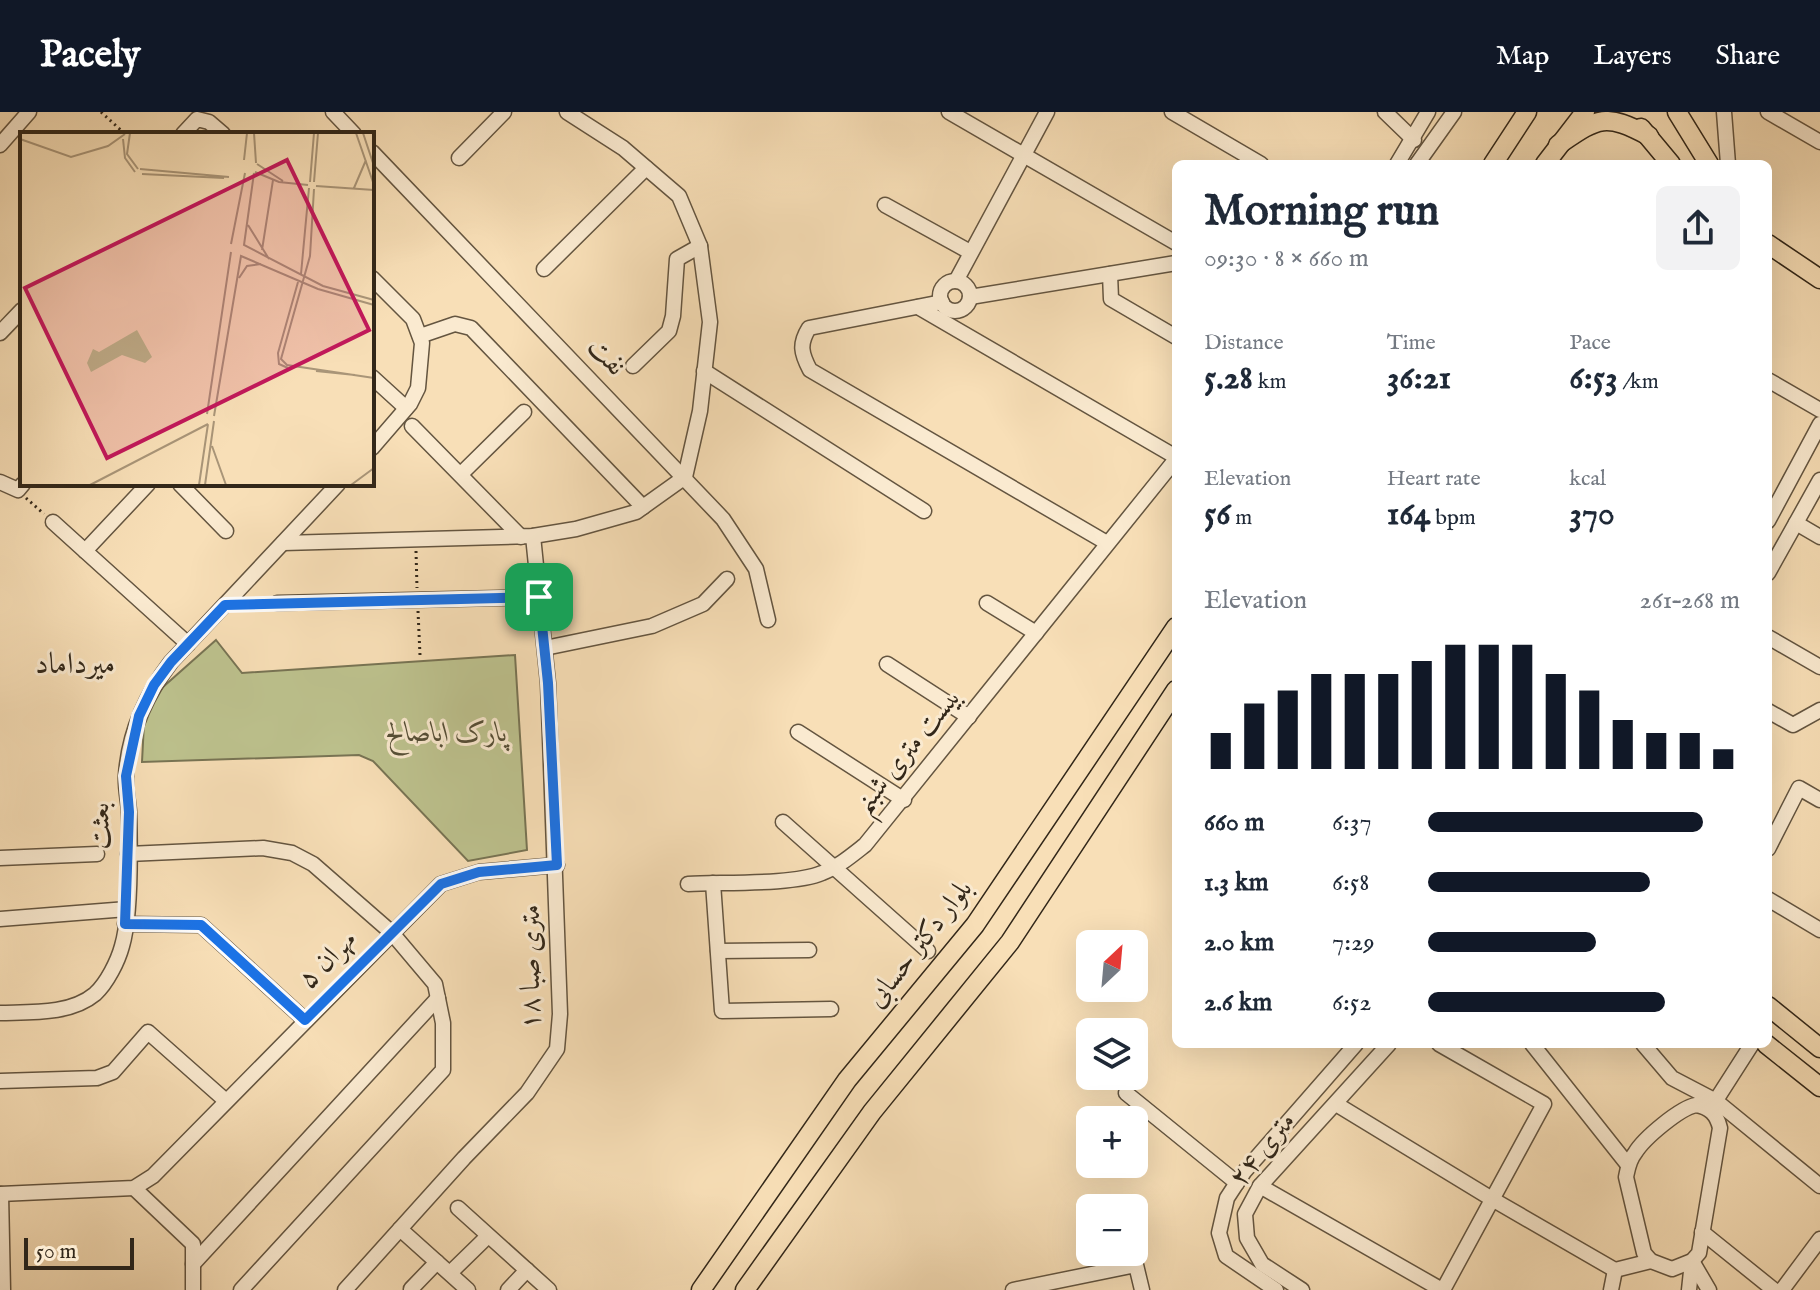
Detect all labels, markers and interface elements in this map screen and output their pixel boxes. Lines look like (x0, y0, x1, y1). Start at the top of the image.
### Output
text: Pacely (40, 32, 141, 80)
text: Map (1496, 39, 1549, 74)
text: Layers (1593, 39, 1672, 74)
text: Share (1716, 39, 1780, 74)
inset map (20, 132, 374, 486)
text: Morning run (1204, 184, 1439, 240)
button: share (1656, 186, 1740, 270)
text: 09:30 · 8 × 660 m (1204, 242, 1369, 275)
text: Distance (1204, 329, 1284, 357)
text: Time (1387, 329, 1436, 357)
text: Pace (1569, 329, 1611, 357)
street label: نفت (579, 330, 633, 384)
text: 5.28 (1204, 357, 1253, 400)
text: 36:21 (1387, 357, 1451, 400)
text: 6:53 (1569, 357, 1618, 400)
text: km (1253, 368, 1286, 396)
text: /km (1618, 368, 1659, 396)
text: Elevation (1204, 465, 1291, 493)
text: Heart rate (1387, 465, 1481, 493)
text: kcal (1569, 465, 1606, 493)
text: 56 (1204, 493, 1231, 536)
text: 164 (1387, 493, 1430, 536)
text: 370 (1569, 493, 1615, 536)
text: m (1231, 504, 1252, 532)
text: bpm (1430, 504, 1476, 532)
pin (505, 563, 573, 631)
icon: arrive (517, 575, 561, 619)
text: Elevation (1204, 584, 1307, 617)
text: 261–268 m (1639, 584, 1740, 617)
district label: میرداماد (35, 646, 115, 684)
street label: بیست متری شبنم (846, 681, 976, 826)
park label: پارک اباصالح (386, 716, 510, 756)
street label: بعثت (83, 802, 119, 850)
text: 660 m (1204, 806, 1264, 839)
text: 6:37 (1332, 806, 1372, 839)
text: 1.3 km (1204, 866, 1269, 899)
text: 6:58 (1332, 866, 1369, 899)
street label: بلوار دکتر حسابی (859, 873, 981, 1015)
street label: متری صبا ۱۸ (514, 904, 549, 1030)
street label: مهران ۵ (291, 923, 365, 997)
text: 2.0 km (1204, 926, 1274, 959)
text: 7:29 (1332, 926, 1375, 959)
north arrow (1076, 930, 1148, 1002)
map controls (1076, 930, 1148, 1266)
text: 2.6 km (1204, 986, 1272, 1019)
text: 6:52 (1332, 986, 1371, 1019)
button: layers (1076, 1018, 1148, 1090)
street label: ۲۴ متری (1222, 1105, 1304, 1195)
button: + (1076, 1106, 1148, 1178)
button: − (1076, 1194, 1148, 1266)
scale bar (24, 1234, 134, 1270)
text: 50 m (36, 1238, 77, 1266)

